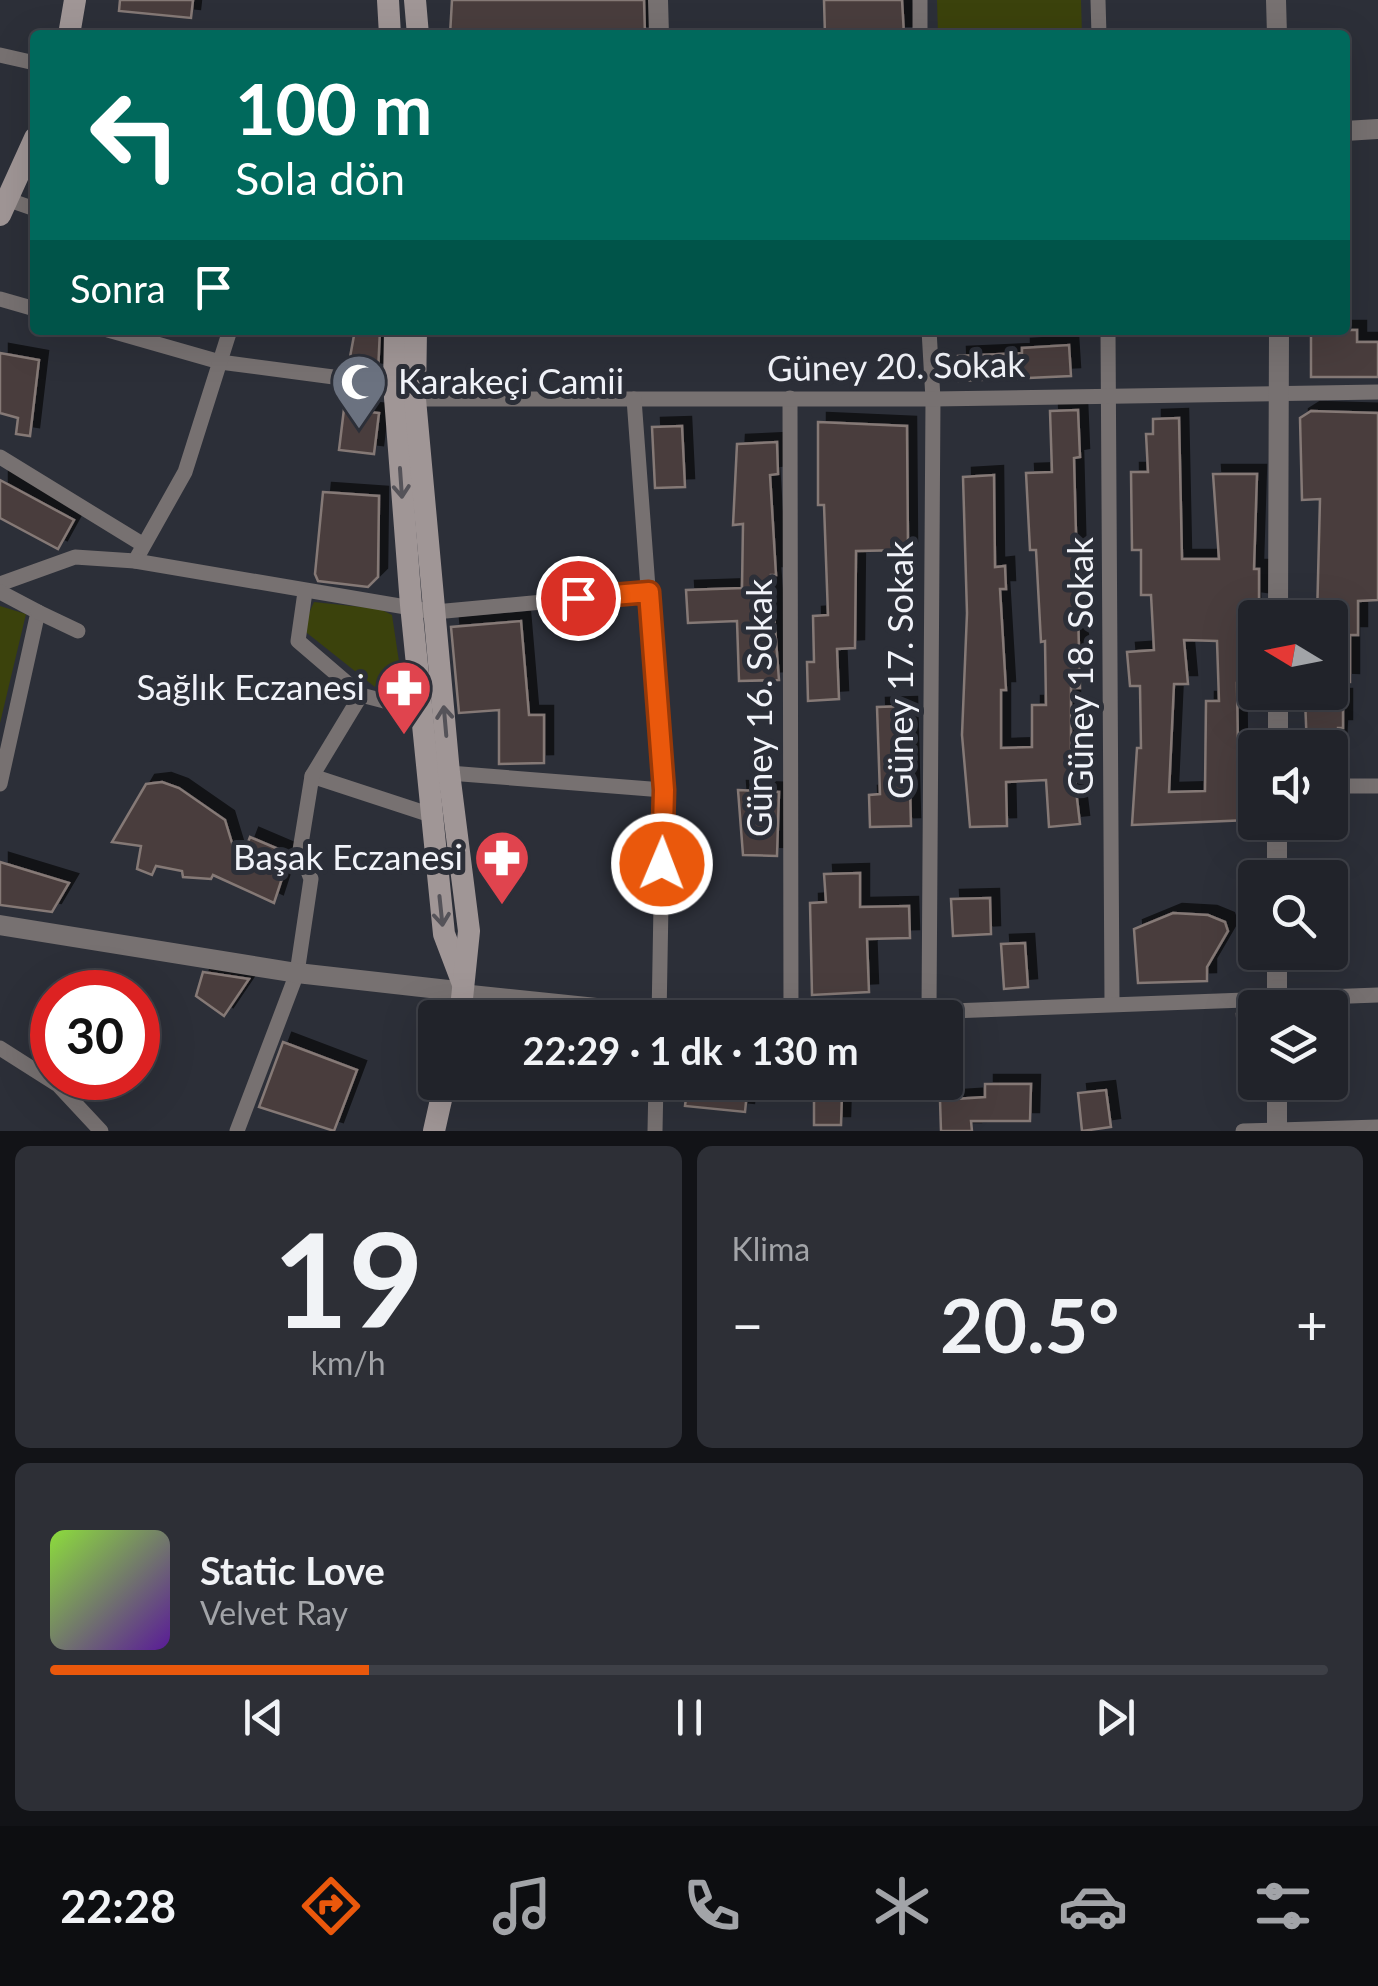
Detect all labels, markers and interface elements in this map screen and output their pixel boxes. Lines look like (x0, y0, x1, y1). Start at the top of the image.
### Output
text: 100 m (235, 66, 432, 150)
icon: left (70, 70, 200, 200)
text: Sola dön (235, 151, 405, 205)
icon: arrive (186, 260, 241, 315)
text: Sonra (70, 265, 166, 311)
street label: Güney 20. Sokak (767, 342, 1026, 388)
mosque icon: Karakeçi Camii (329, 352, 389, 431)
place label: Karakeçi Camii (398, 359, 624, 401)
one-way arrow (392, 466, 411, 498)
street label: Güney 18. Sokak (1058, 537, 1100, 795)
street label: Güney 17. Sokak (878, 541, 920, 799)
pin (536, 556, 621, 641)
icon: arrive (551, 571, 606, 626)
street label: Güney 16. Sokak (737, 579, 779, 837)
north arrow (1238, 600, 1348, 710)
map controls (1238, 600, 1348, 1100)
pharmacy icon: Sağlık Eczanesi (374, 658, 434, 737)
place label: Sağlık Eczanesi (136, 665, 365, 707)
one-way arrow (435, 706, 454, 738)
button: sound (1238, 730, 1348, 840)
position arrow (610, 812, 714, 916)
pharmacy icon: Başak Eczanesi (472, 828, 532, 907)
place label: Başak Eczanesi (233, 835, 463, 877)
button: search (1238, 860, 1348, 970)
one-way arrow (432, 894, 451, 926)
speed limit sign: 30 (30, 970, 160, 1100)
button: layers (1238, 990, 1348, 1100)
text: 22:29 · 1 dk · 130 m (522, 1027, 859, 1073)
text: 19 (273, 1200, 424, 1356)
text: Klima (732, 1229, 810, 1268)
text: 20.5° (940, 1279, 1119, 1369)
text: − (732, 1291, 763, 1357)
text: + (1296, 1291, 1328, 1357)
text: km/h (311, 1343, 386, 1382)
text: Static Love (200, 1547, 385, 1593)
text: Velvet Ray (200, 1593, 348, 1632)
icon: previous (236, 1690, 291, 1745)
icon: pause (662, 1690, 717, 1745)
icon: next (1088, 1690, 1143, 1745)
icon: directions (296, 1871, 366, 1941)
icon: music (487, 1871, 557, 1941)
icon: phone (677, 1871, 747, 1941)
icon: climate (867, 1871, 937, 1941)
icon: car (1058, 1871, 1128, 1941)
icon: filters (1248, 1871, 1318, 1941)
text: 22:28 (60, 1879, 176, 1933)

